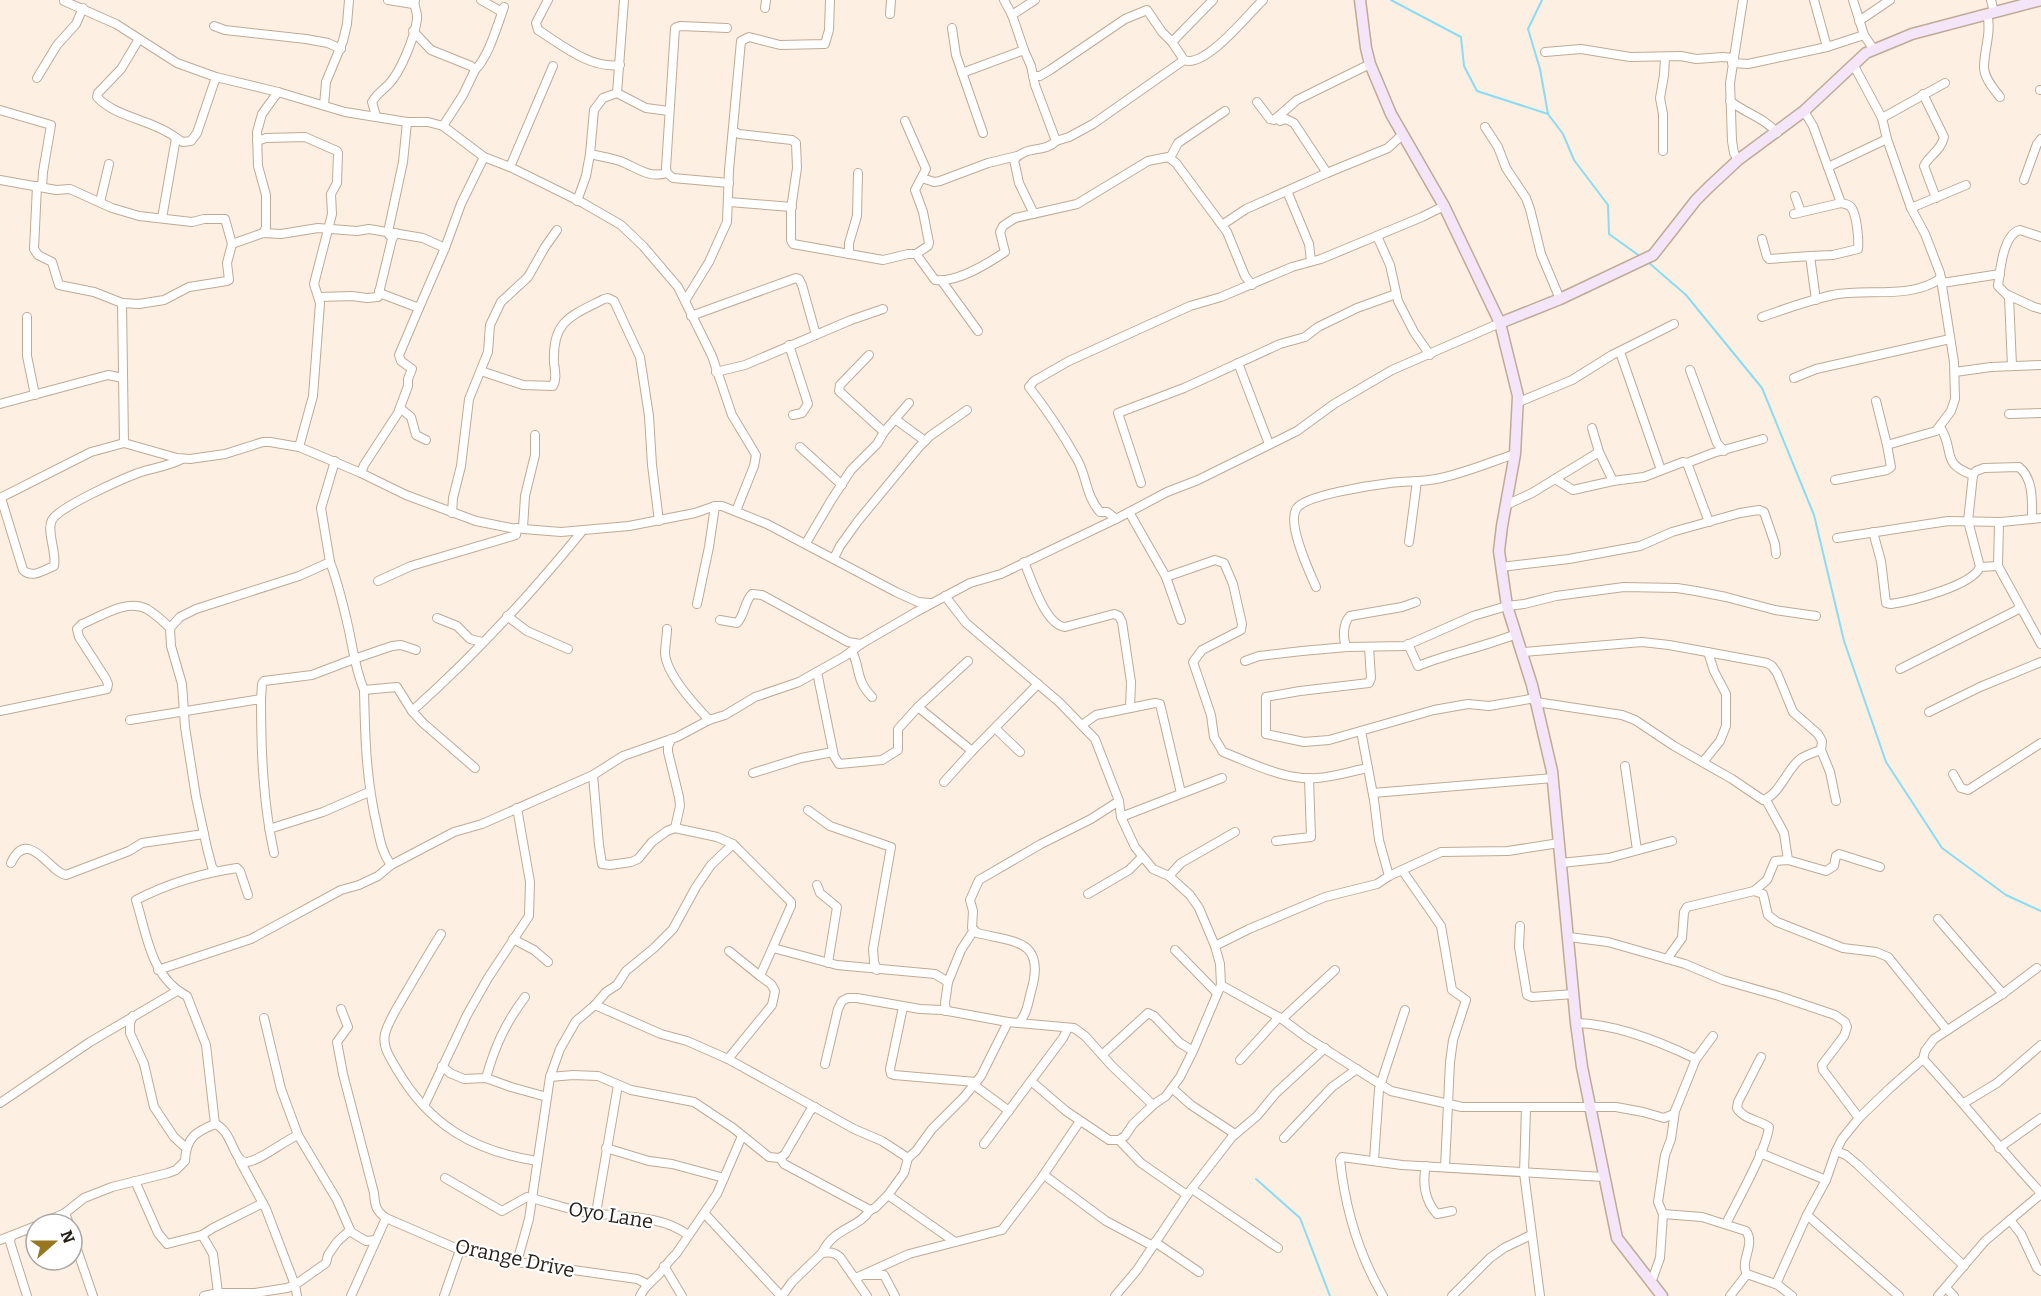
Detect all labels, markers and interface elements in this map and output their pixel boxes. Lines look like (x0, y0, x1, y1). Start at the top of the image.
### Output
street label: Oyo Lane (567, 1196, 655, 1234)
north arrow (24, 1212, 84, 1272)
text: N (56, 1228, 79, 1246)
street label: Orange Drive (453, 1234, 577, 1282)

